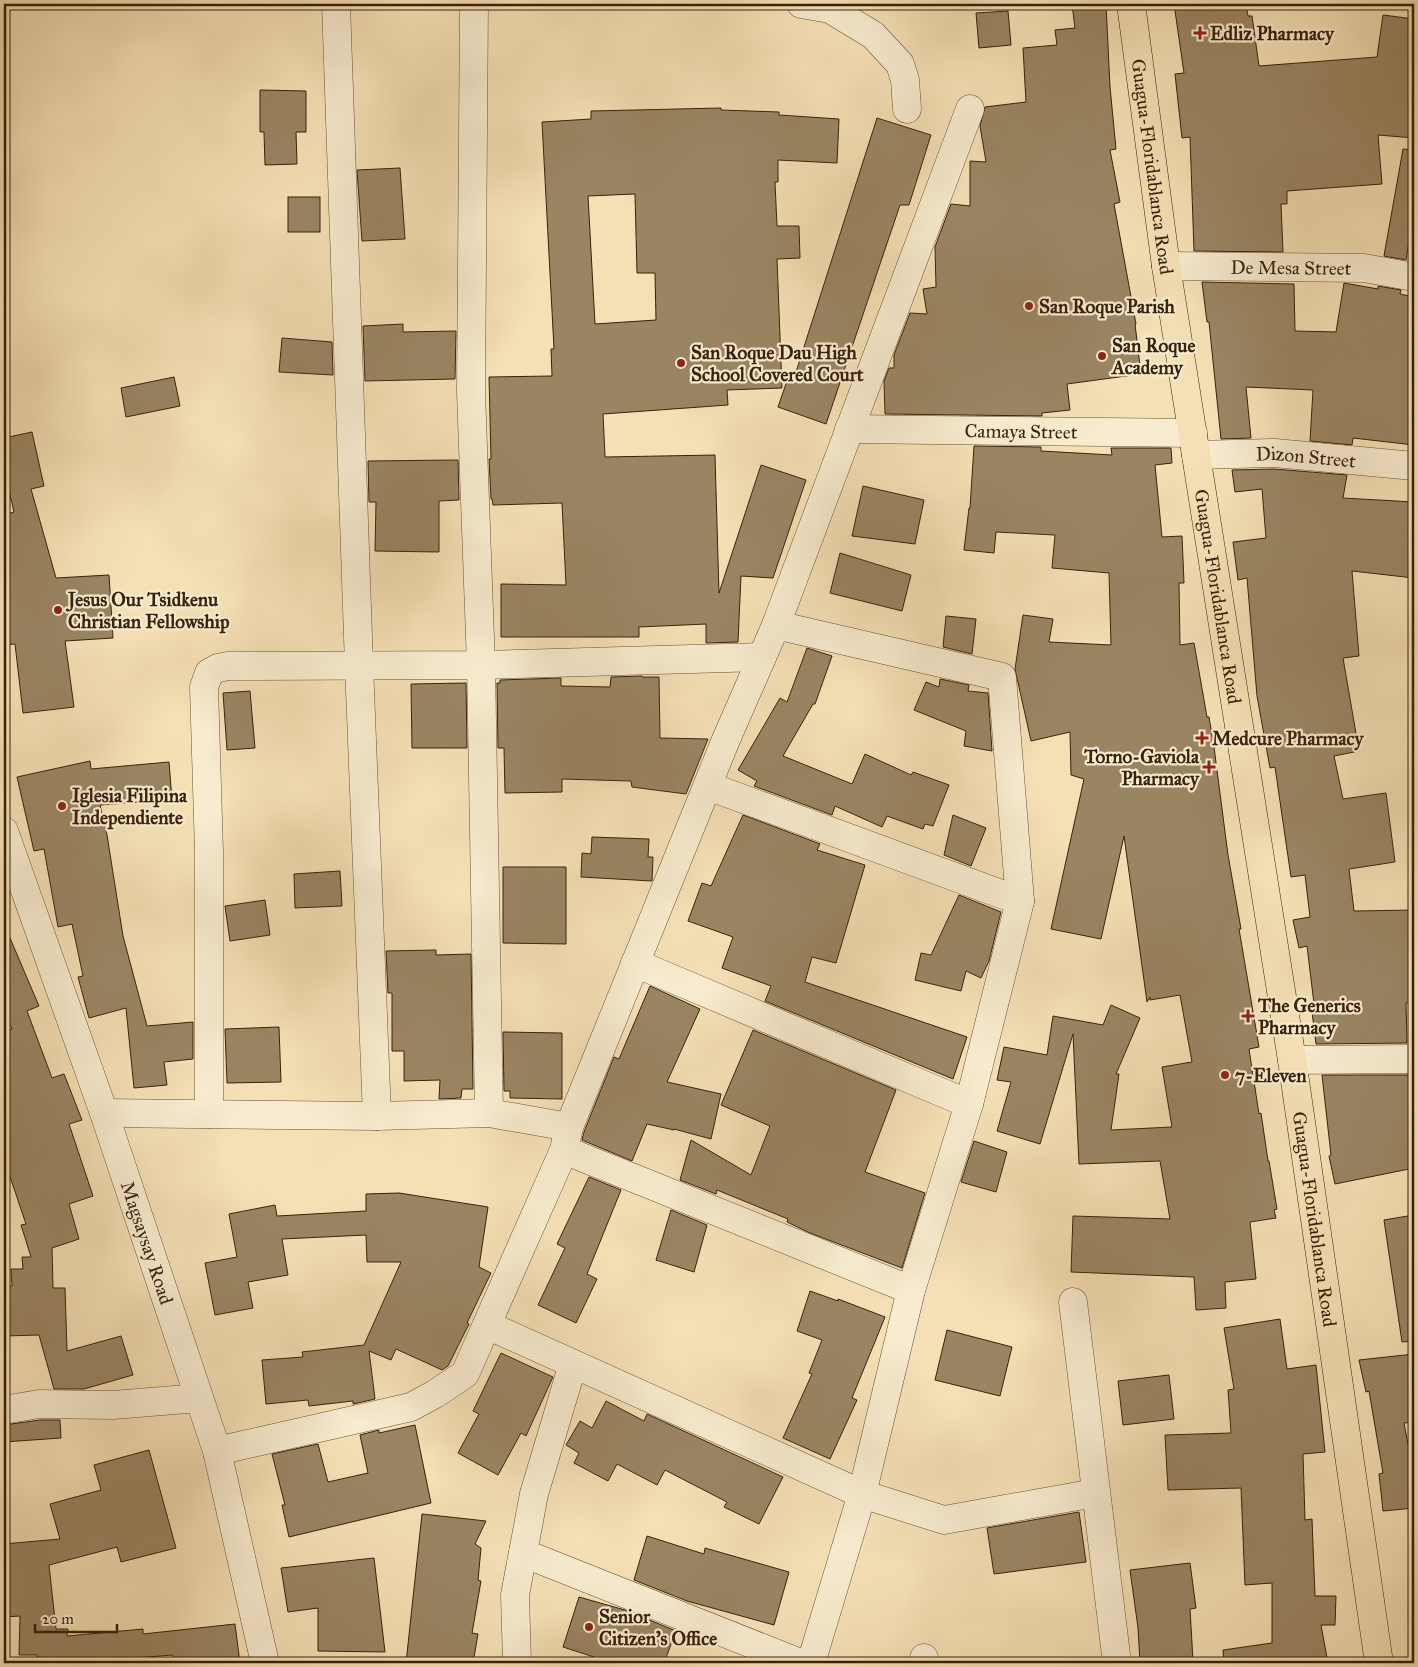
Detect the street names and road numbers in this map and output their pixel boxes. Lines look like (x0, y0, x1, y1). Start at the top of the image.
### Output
street label: Guagua-Floridablanca Road (1126, 57, 1178, 277)
street label: De Mesa Street (1231, 256, 1352, 280)
street label: Camaya Street (964, 419, 1078, 444)
street label: Dizon Street (1256, 442, 1357, 473)
street label: Guagua-Floridablanca Road (1190, 487, 1246, 706)
street label: Guagua-Floridablanca Road (1288, 1110, 1341, 1329)
street label: Magsaysay Road (116, 1178, 178, 1308)

